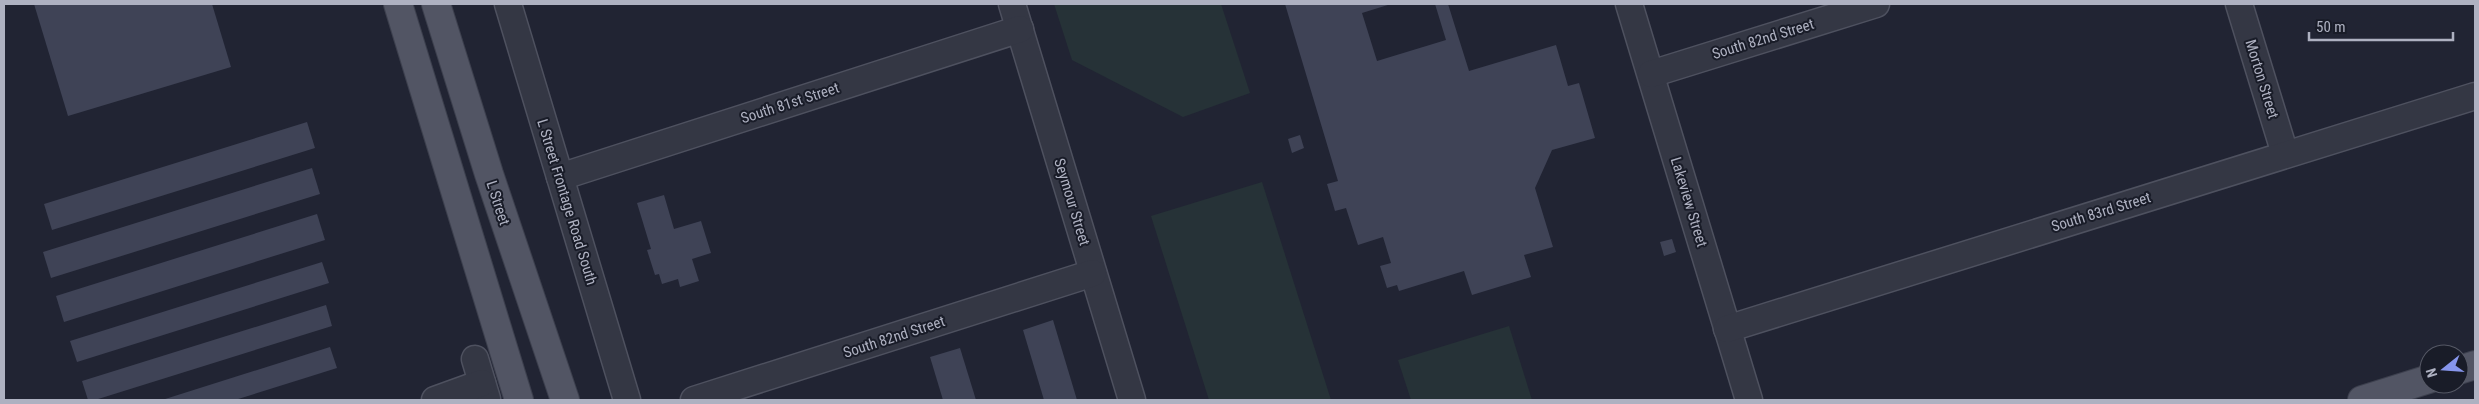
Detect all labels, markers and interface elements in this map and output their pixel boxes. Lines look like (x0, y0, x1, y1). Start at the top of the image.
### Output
scale bar (2309, 10, 2453, 42)
street label: South 82nd Street (1710, 15, 1816, 63)
text: 50 m (2316, 18, 2346, 36)
street label: Morton Street (2241, 37, 2283, 121)
street label: South 81st Street (739, 79, 841, 127)
street label: L Street Frontage Road South (533, 117, 601, 287)
street label: Lakeview Street (1667, 155, 1711, 249)
street label: Seymour Street (1050, 156, 1094, 248)
street label: L Street (482, 178, 514, 228)
street label: South 83rd Street (2049, 188, 2153, 236)
street label: South 82nd Street (841, 312, 947, 362)
north arrow (2419, 344, 2469, 394)
text: N (2423, 366, 2440, 379)

